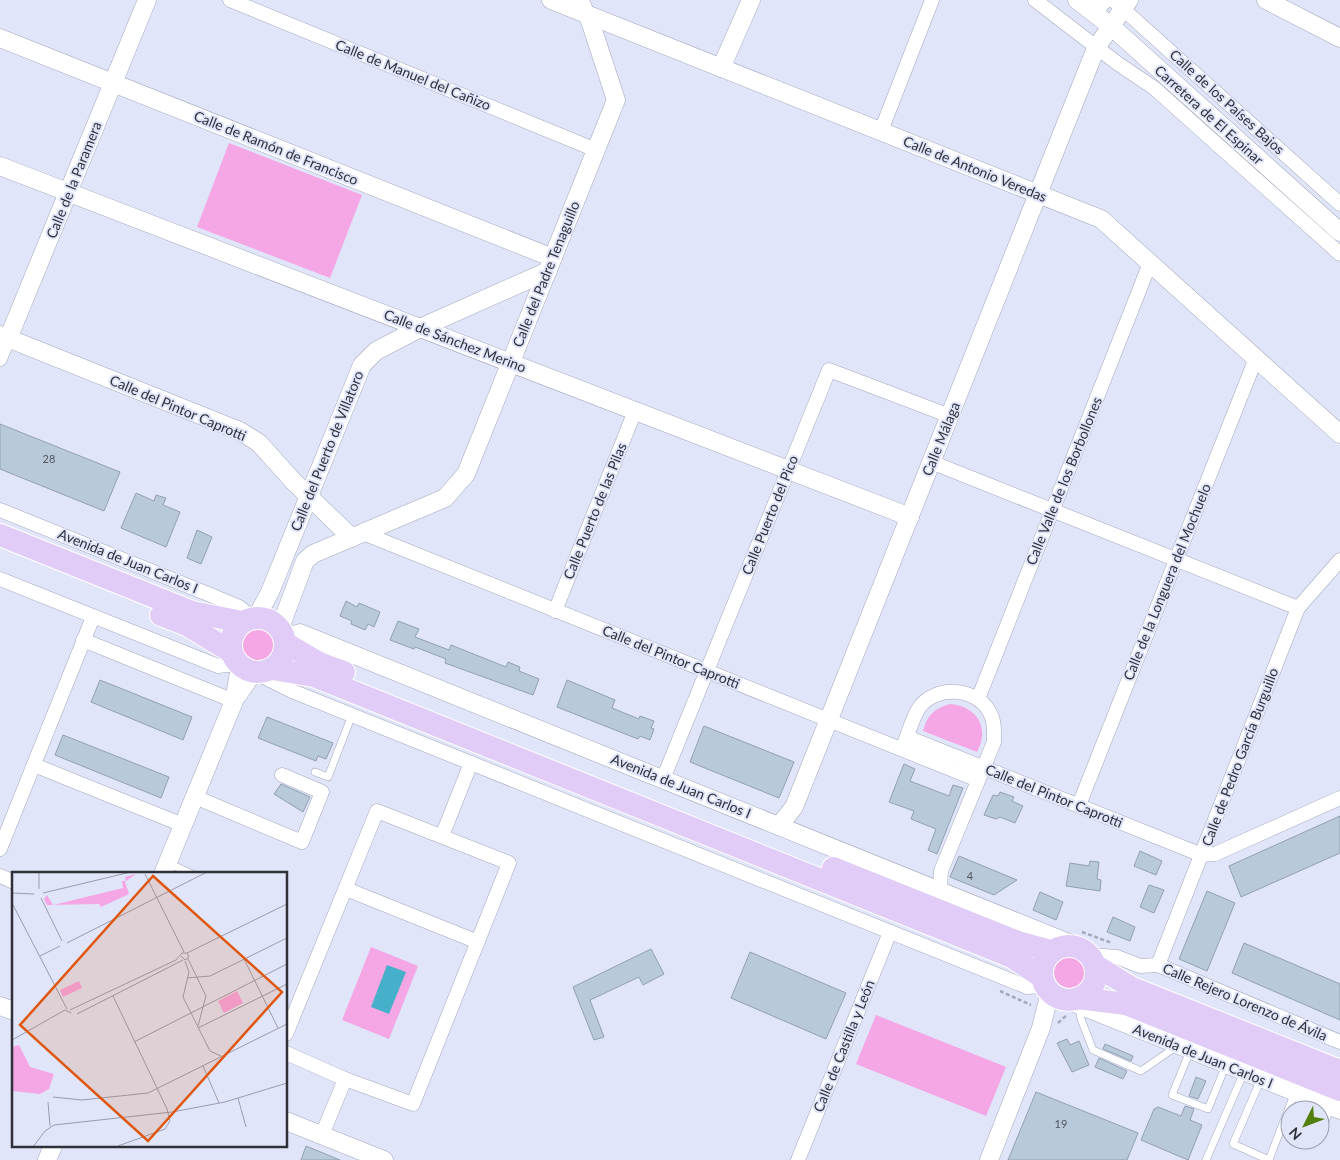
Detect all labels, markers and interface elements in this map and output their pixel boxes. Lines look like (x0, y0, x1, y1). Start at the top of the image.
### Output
street label: Calle de Manuel del Cañizo (333, 36, 493, 114)
street label: Calle de los Países Bajos (1166, 46, 1288, 158)
street label: Carretera de El Espinar (1152, 61, 1267, 168)
street label: Calle de Ramón de Francisco (192, 107, 361, 188)
street label: Calle de la Paramera (42, 119, 105, 241)
street label: Calle de Antonio Veredas (901, 132, 1049, 205)
street label: Calle del Padre Tenaguillo (508, 198, 583, 349)
street label: Calle de Sánchez Merino (382, 306, 529, 376)
street label: Calle del Puerto de Villatoro (287, 368, 367, 533)
street label: Calle del Pintor Caprotti (107, 371, 249, 444)
street label: Calle Valle de los Borbollones (1022, 394, 1105, 567)
street label: Calle Málaga (918, 399, 963, 478)
street label: Calle Puerto de las Pilas (559, 440, 630, 582)
house number: 28 (43, 452, 55, 465)
street label: Calle Puerto del Pico (738, 453, 801, 577)
street label: Calle de la Longuera del Mochuelo (1119, 481, 1214, 683)
street label: Avenida de Juan Carlos I (56, 525, 201, 596)
street label: Calle del Pintor Caprotti (600, 621, 742, 692)
street label: Calle de Pedro García Burguillo (1198, 665, 1281, 848)
street label: Avenida de Juan Carlos I (609, 750, 754, 821)
street label: Calle del Pintor Caprotti (983, 760, 1125, 831)
house number: 4 (967, 869, 974, 882)
inset map (12, 872, 288, 1148)
street label: Calle Rejero Lorenzo de Ávila (1160, 959, 1330, 1044)
street label: Calle de Castilla y León (809, 977, 878, 1114)
street label: Avenida de Juan Carlos I (1131, 1020, 1276, 1091)
north arrow (1280, 1100, 1330, 1150)
house number: 19 (1055, 1117, 1067, 1130)
text: N (1285, 1124, 1305, 1144)

